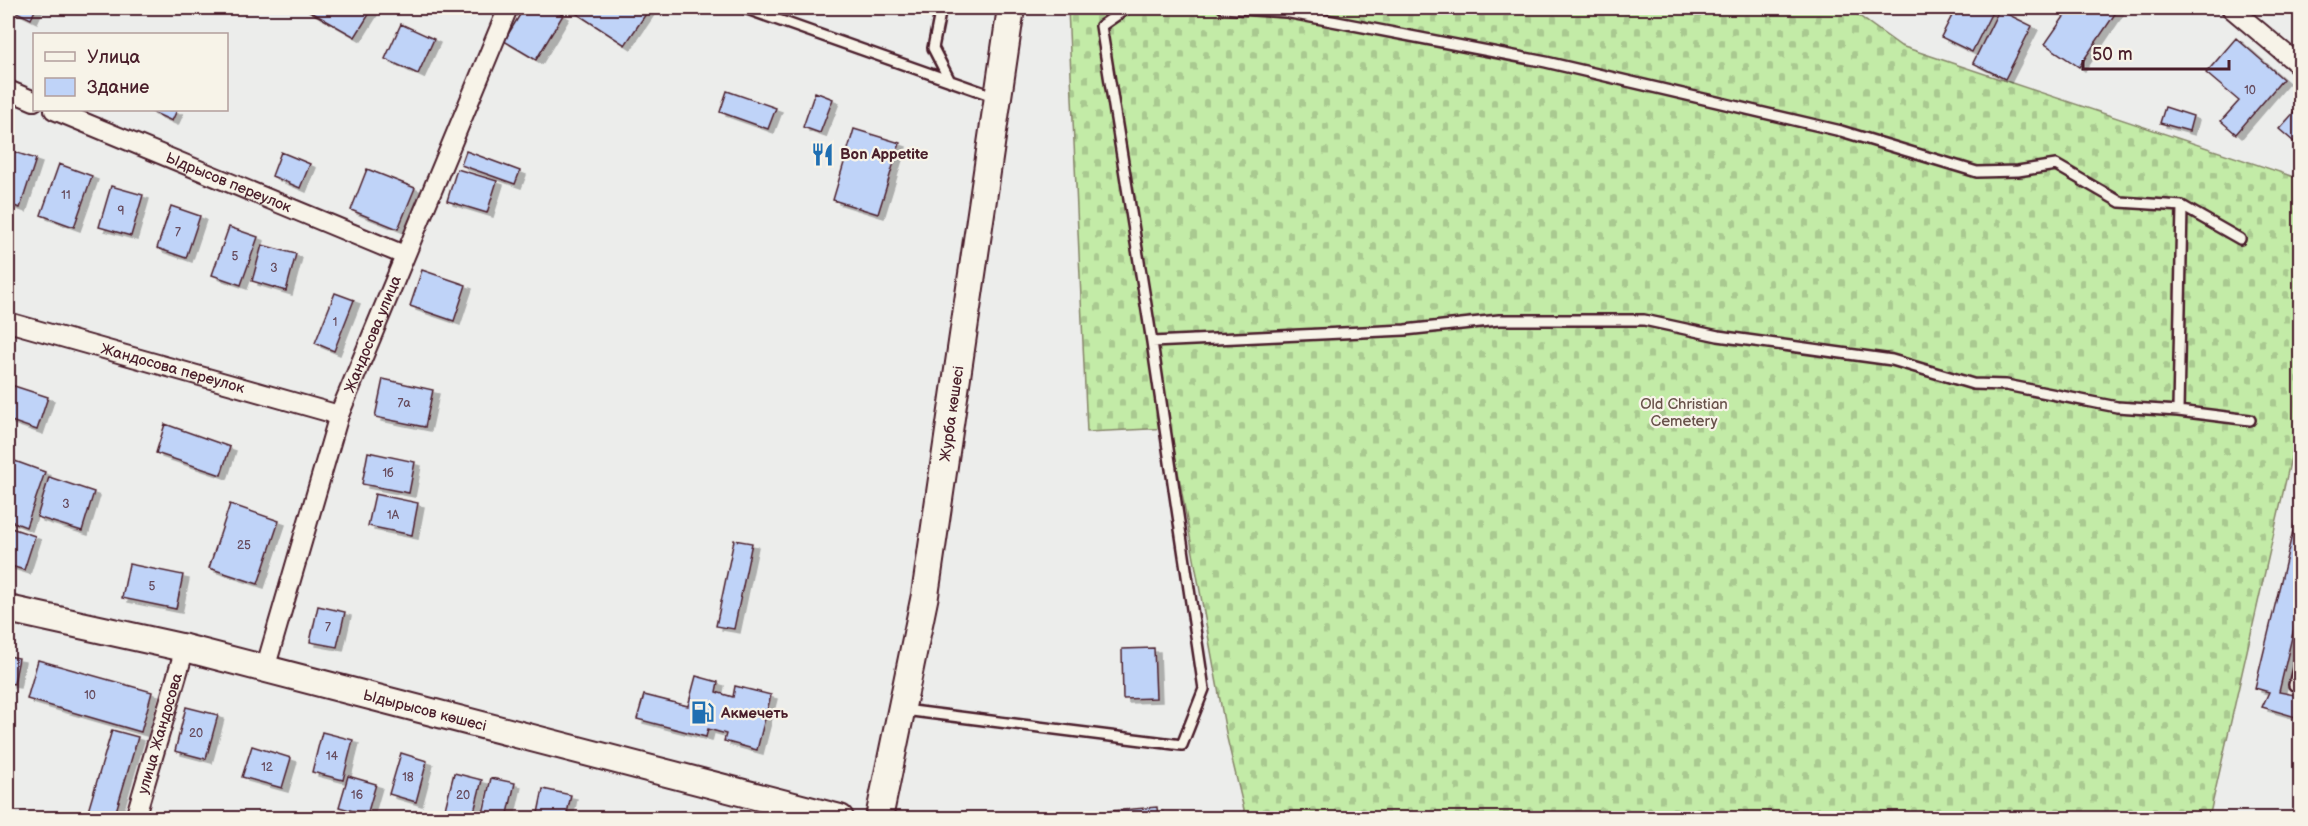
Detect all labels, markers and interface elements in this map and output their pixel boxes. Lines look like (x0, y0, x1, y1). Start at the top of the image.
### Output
legend (33, 33, 228, 111)
scale bar (2083, 33, 2228, 71)
text: 50 m (2092, 44, 2133, 65)
text: Улица (87, 47, 141, 68)
text: Здание (87, 77, 149, 98)
house number: 10 (2244, 83, 2256, 98)
restaurant icon: Bon Appetite (809, 141, 835, 167)
place label: Bon Appetite (840, 145, 929, 164)
street label: Ыдрысов переулок (163, 148, 294, 217)
house number: 11 (61, 188, 71, 203)
house number: 9 (118, 204, 125, 219)
house number: 7 (175, 225, 181, 240)
house number: 5 (232, 249, 239, 264)
house number: 3 (270, 261, 278, 276)
street label: Жандосова улица (340, 273, 405, 396)
house number: 1 (333, 315, 337, 330)
street label: Жандосова переулок (98, 339, 247, 398)
street label: Журба көшесі (935, 364, 968, 463)
park label: Old Christian Cemetery (1640, 395, 1728, 431)
house number: 7а (398, 396, 410, 411)
house number: 1б (382, 466, 394, 481)
house number: 3 (62, 497, 70, 512)
house number: 1А (387, 508, 400, 523)
house number: 25 (237, 538, 251, 553)
house number: 5 (149, 579, 156, 594)
house number: 7 (325, 620, 331, 635)
street label: улица Жандосова (133, 671, 187, 796)
street label: Ыдырысов көшесі (361, 685, 489, 735)
house number: 10 (84, 688, 96, 703)
fuel station icon: Акмечеть (690, 700, 716, 726)
place label: Акмечеть (720, 704, 789, 723)
house number: 20 (189, 726, 203, 741)
house number: 14 (326, 749, 339, 764)
house number: 12 (261, 760, 273, 775)
house number: 18 (402, 770, 414, 785)
house number: 16 (351, 788, 363, 803)
house number: 20 (456, 788, 470, 803)

